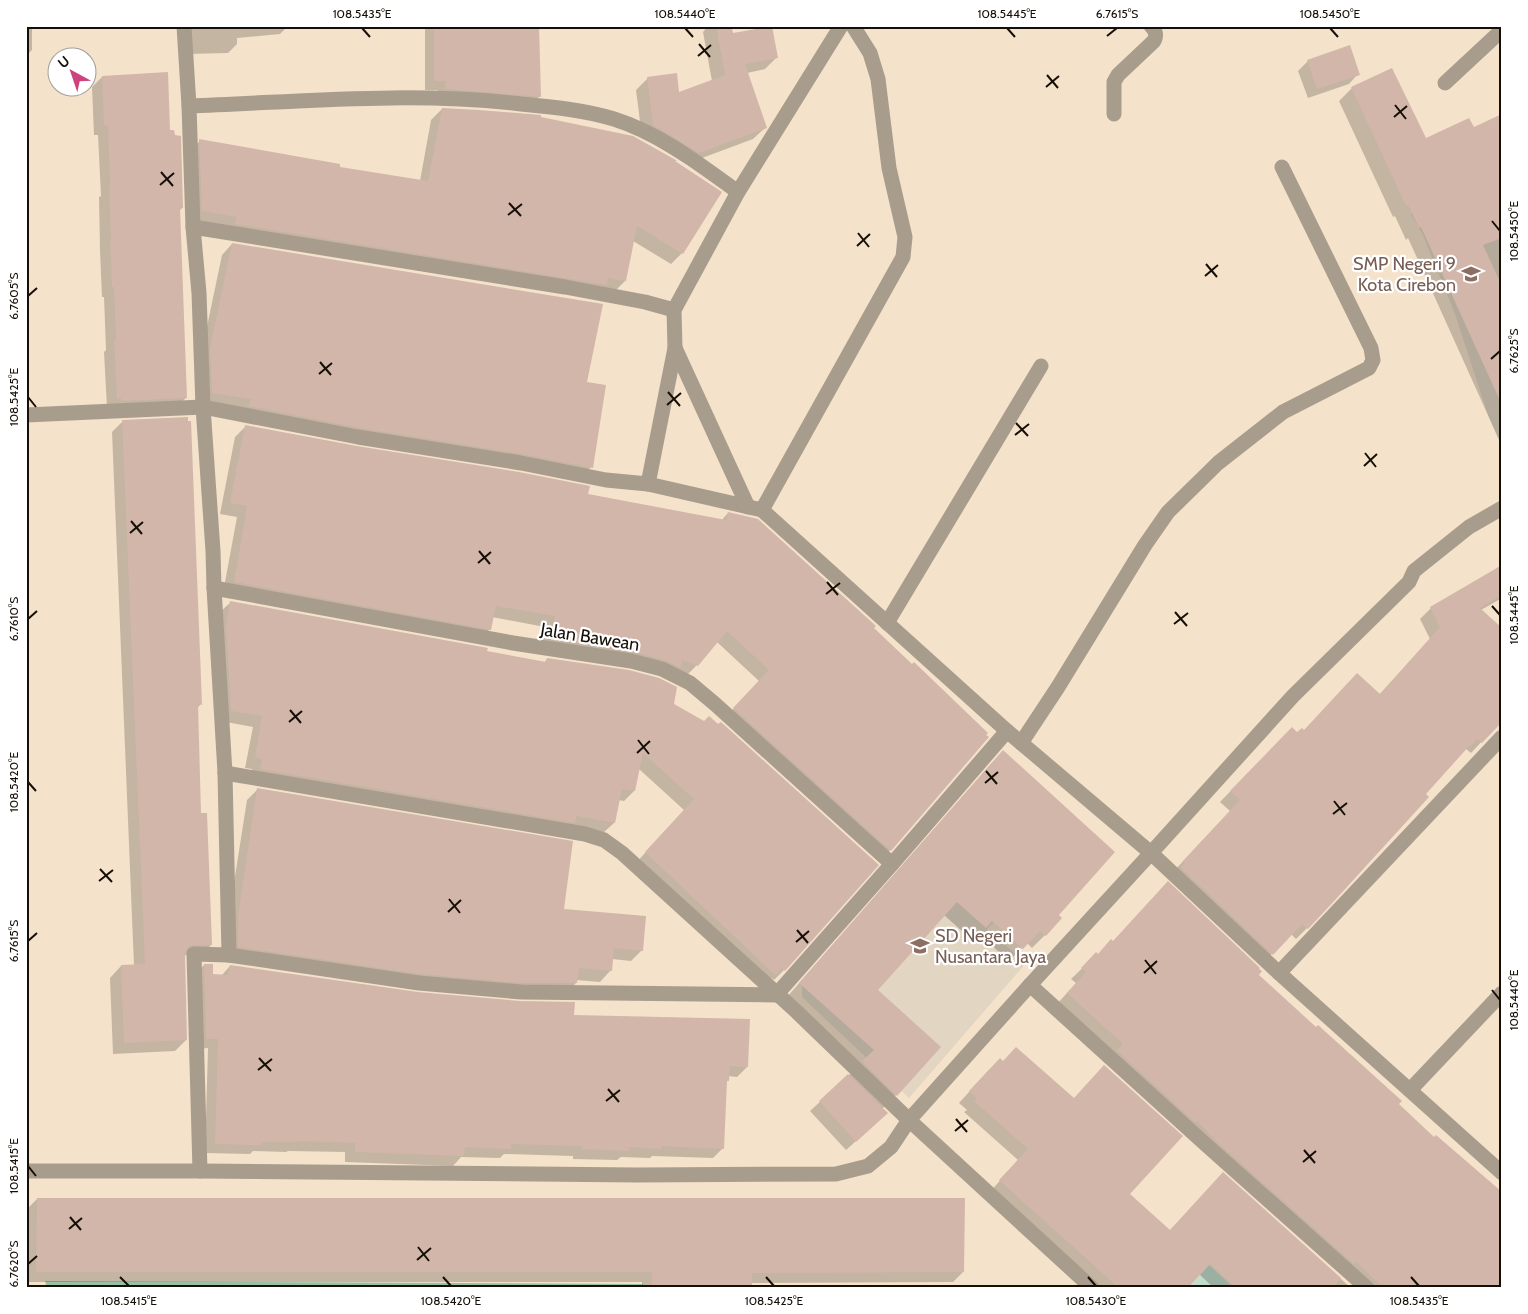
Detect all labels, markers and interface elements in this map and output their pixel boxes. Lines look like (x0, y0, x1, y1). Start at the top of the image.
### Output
text: 108.5435°E (333, 6, 392, 21)
text: 108.5440°E (655, 6, 716, 21)
text: 108.5445°E (977, 6, 1037, 21)
text: 6.7615°S (1096, 6, 1138, 21)
text: 108.5450°E (1300, 6, 1361, 21)
north arrow (48, 48, 98, 98)
text: U (54, 52, 73, 72)
text: 108.5450°E (1506, 200, 1521, 261)
place label: SMP Negeri 9 Kota Cirebon (1353, 253, 1456, 296)
school or university icon: SMP Negeri 9 Kota Cirebon (1460, 263, 1482, 285)
text: 6.7605°S (6, 272, 21, 320)
text: 6.7625°S (1506, 328, 1521, 374)
text: 108.5425°E (6, 367, 21, 426)
text: 108.5445°E (1506, 585, 1521, 645)
text: 6.7610°S (6, 597, 21, 641)
street label: Jalan Bawean (538, 618, 641, 656)
text: 108.5420°E (6, 752, 21, 812)
text: 6.7615°S (6, 920, 21, 962)
place label: SD Negeri Nusantara Jaya (935, 925, 1047, 968)
school or university icon: SD Negeri Nusantara Jaya (909, 935, 931, 957)
text: 108.5440°E (1506, 969, 1521, 1030)
text: 108.5415°E (6, 1138, 21, 1194)
text: 6.7620°S (6, 1240, 21, 1288)
text: 108.5415°E (101, 1293, 157, 1308)
text: 108.5420°E (421, 1293, 481, 1308)
text: 108.5425°E (745, 1293, 804, 1308)
text: 108.5430°E (1066, 1293, 1127, 1308)
text: 108.5435°E (1390, 1293, 1449, 1308)

